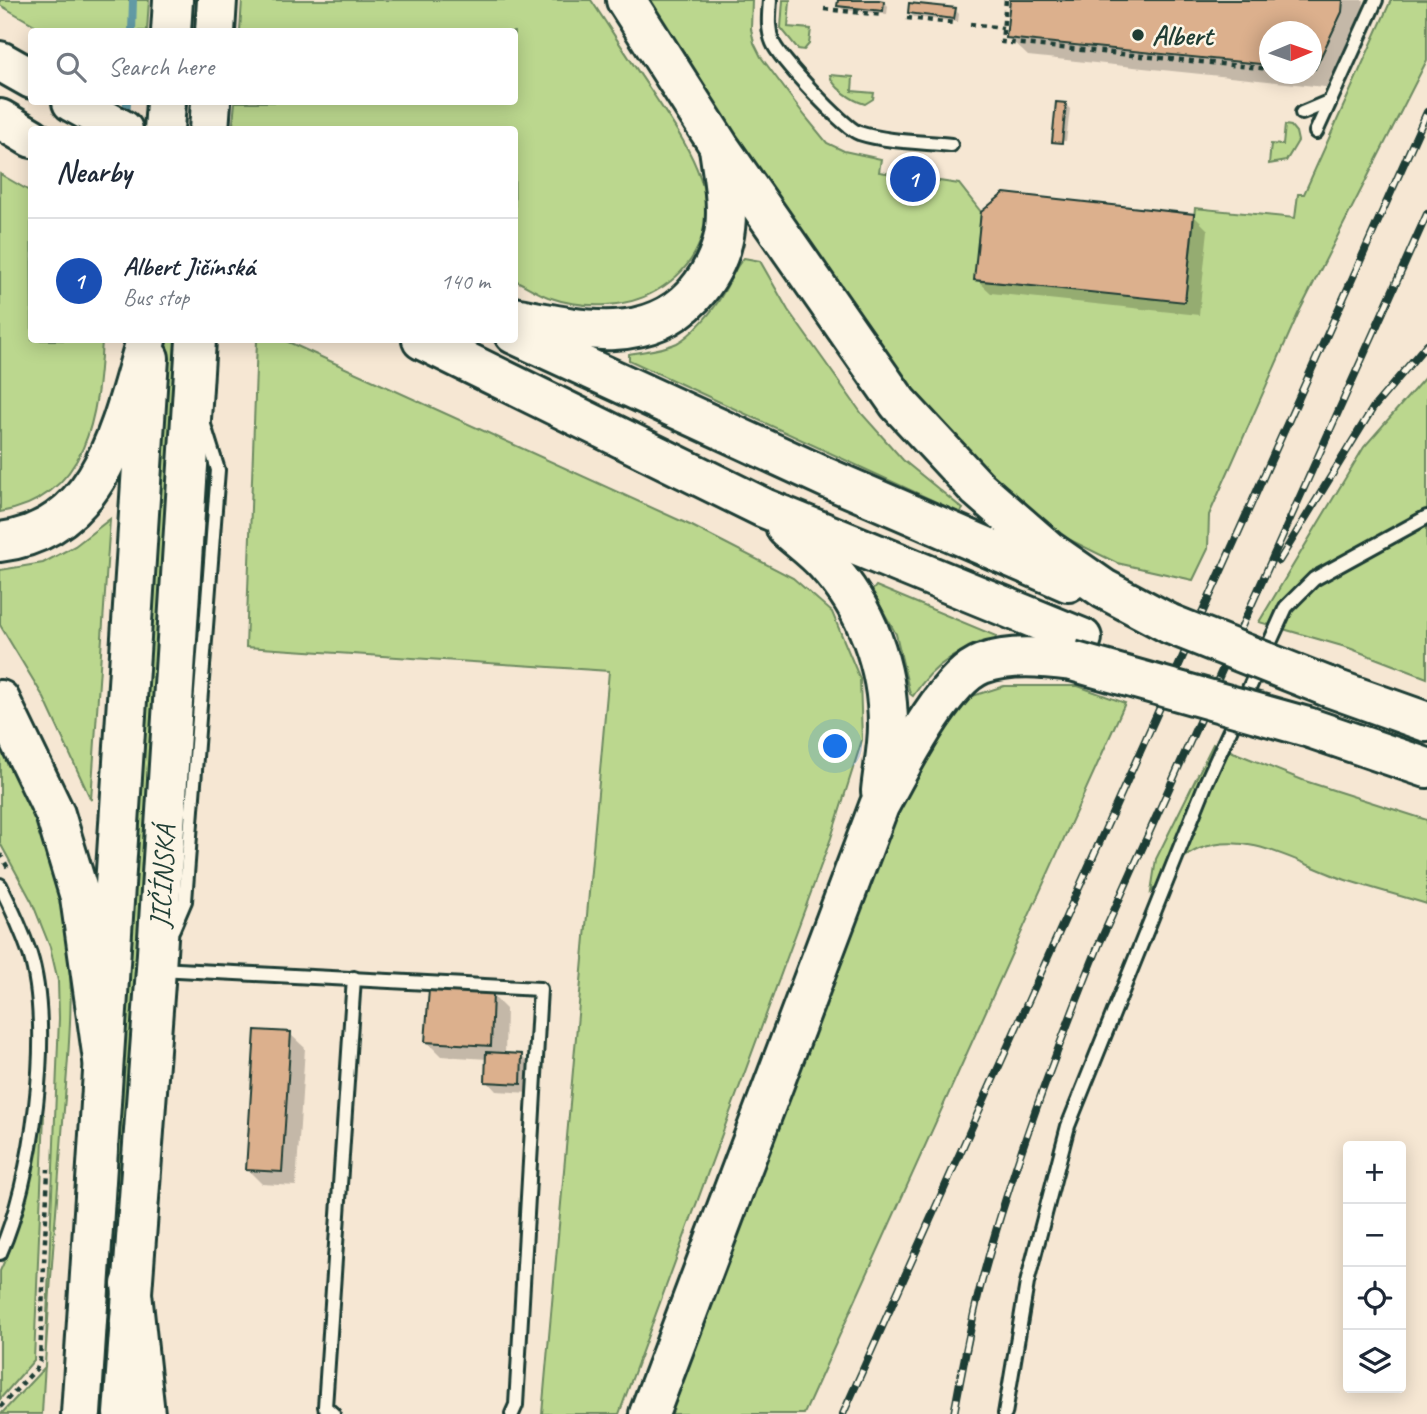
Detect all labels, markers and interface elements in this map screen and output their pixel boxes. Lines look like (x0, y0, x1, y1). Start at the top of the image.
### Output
place label: Albert (1152, 18, 1215, 53)
north arrow (1259, 21, 1322, 84)
marker: Albert (1130, 27, 1146, 43)
search box (28, 28, 518, 105)
icon: search (52, 48, 90, 86)
text: Search here (108, 50, 214, 83)
text: Nearby (56, 153, 132, 191)
pin: 1 (890, 153, 936, 205)
text: Albert Jičínská (123, 250, 255, 283)
text: 1 (74, 267, 84, 296)
text: 140 m (441, 267, 490, 296)
text: Bus stop (123, 283, 189, 312)
your location (818, 729, 852, 763)
street label: JIČÍNSKÁ (142, 820, 183, 931)
map controls (1343, 1141, 1406, 1393)
button: + (1343, 1141, 1406, 1204)
button: − (1343, 1204, 1406, 1267)
button: locate (1343, 1267, 1406, 1330)
button: layers (1343, 1330, 1406, 1393)

